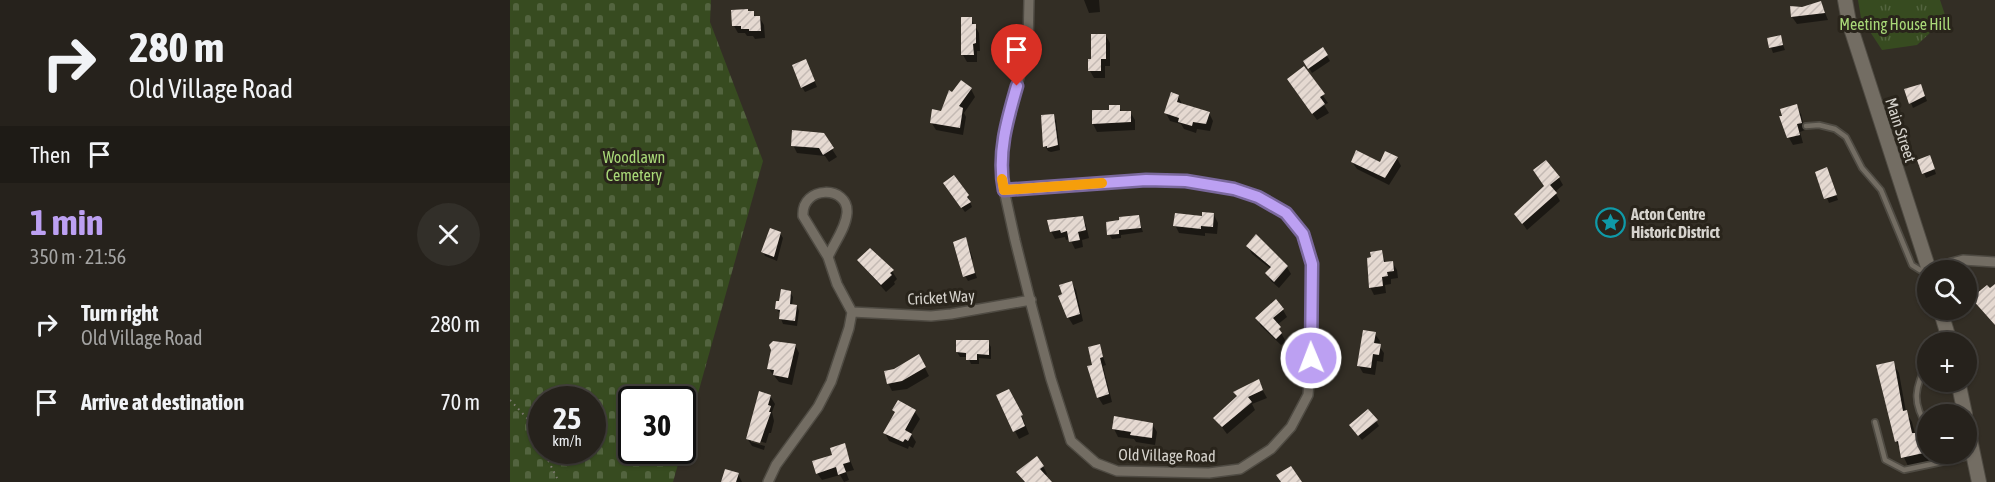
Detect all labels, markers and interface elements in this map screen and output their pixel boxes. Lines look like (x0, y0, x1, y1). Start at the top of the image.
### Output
park label: Meeting House Hill (1839, 15, 1951, 34)
text: 280 m (129, 23, 224, 71)
icon: right (30, 24, 108, 102)
pin (991, 24, 1042, 86)
icon: arrive (1000, 33, 1033, 66)
text: Old Village Road (129, 73, 293, 104)
street label: Main Street (1882, 95, 1920, 165)
icon: arrive (83, 138, 116, 171)
text: Then (30, 142, 71, 168)
park label: Woodlawn Cemetery (603, 148, 665, 185)
text: 1 min (30, 201, 104, 243)
button: close (417, 203, 480, 266)
place label: Acton Centre Historic District (1630, 205, 1720, 241)
place icon: Acton Centre Historic District (1594, 207, 1626, 239)
text: 350 m · 21:56 (30, 245, 126, 268)
map controls (1917, 260, 1977, 464)
button: search (1917, 260, 1977, 320)
street label: Cricket Way (907, 286, 976, 309)
text: Turn right (81, 300, 158, 326)
icon: right (30, 308, 63, 341)
text: 280 m (430, 311, 480, 337)
text: Old Village Road (81, 326, 203, 349)
position arrow (1279, 326, 1343, 390)
button: + (1917, 332, 1977, 392)
icon: arrive (30, 386, 63, 419)
speed limit sign: 30 (618, 386, 696, 464)
text: Arrive at destination (81, 389, 244, 415)
text: 70 m (440, 389, 480, 415)
text: 25 (553, 401, 581, 435)
button: − (1917, 404, 1977, 464)
text: km/h (552, 432, 582, 449)
street label: Old Village Road (1118, 445, 1216, 466)

